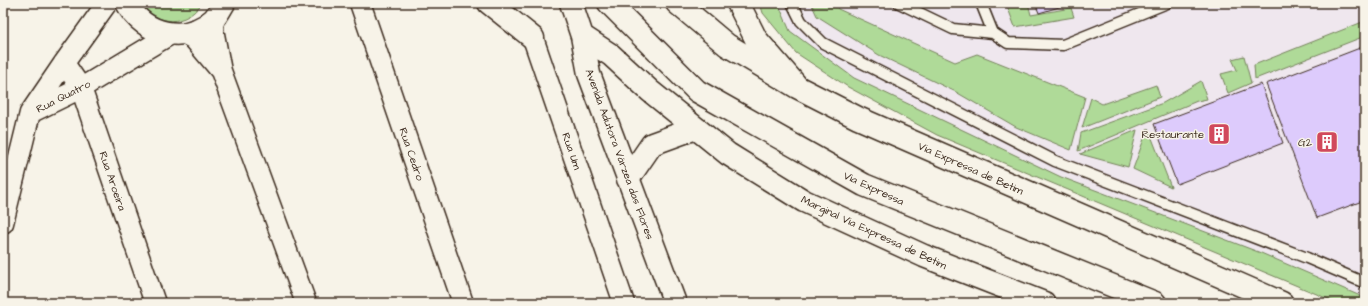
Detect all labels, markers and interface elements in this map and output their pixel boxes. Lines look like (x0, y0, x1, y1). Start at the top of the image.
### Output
street label: Avenida Adutora Várzea das Flores (582, 67, 658, 242)
street label: Rua Quatro (33, 76, 94, 117)
building icon: Restaurante (1206, 121, 1232, 147)
street label: Rua Cedro (395, 126, 428, 183)
place label: Restaurante (1141, 127, 1204, 142)
building icon: G2 (1314, 129, 1340, 155)
street label: Rua Um (558, 131, 585, 172)
place label: G2 (1298, 135, 1313, 150)
street label: Via Expressa de Betim (916, 138, 1026, 199)
street label: Rua Aroeira (95, 149, 130, 213)
street label: Via Expressa (841, 168, 907, 209)
street label: Marginal Via Expressa de Betim (798, 192, 949, 274)

